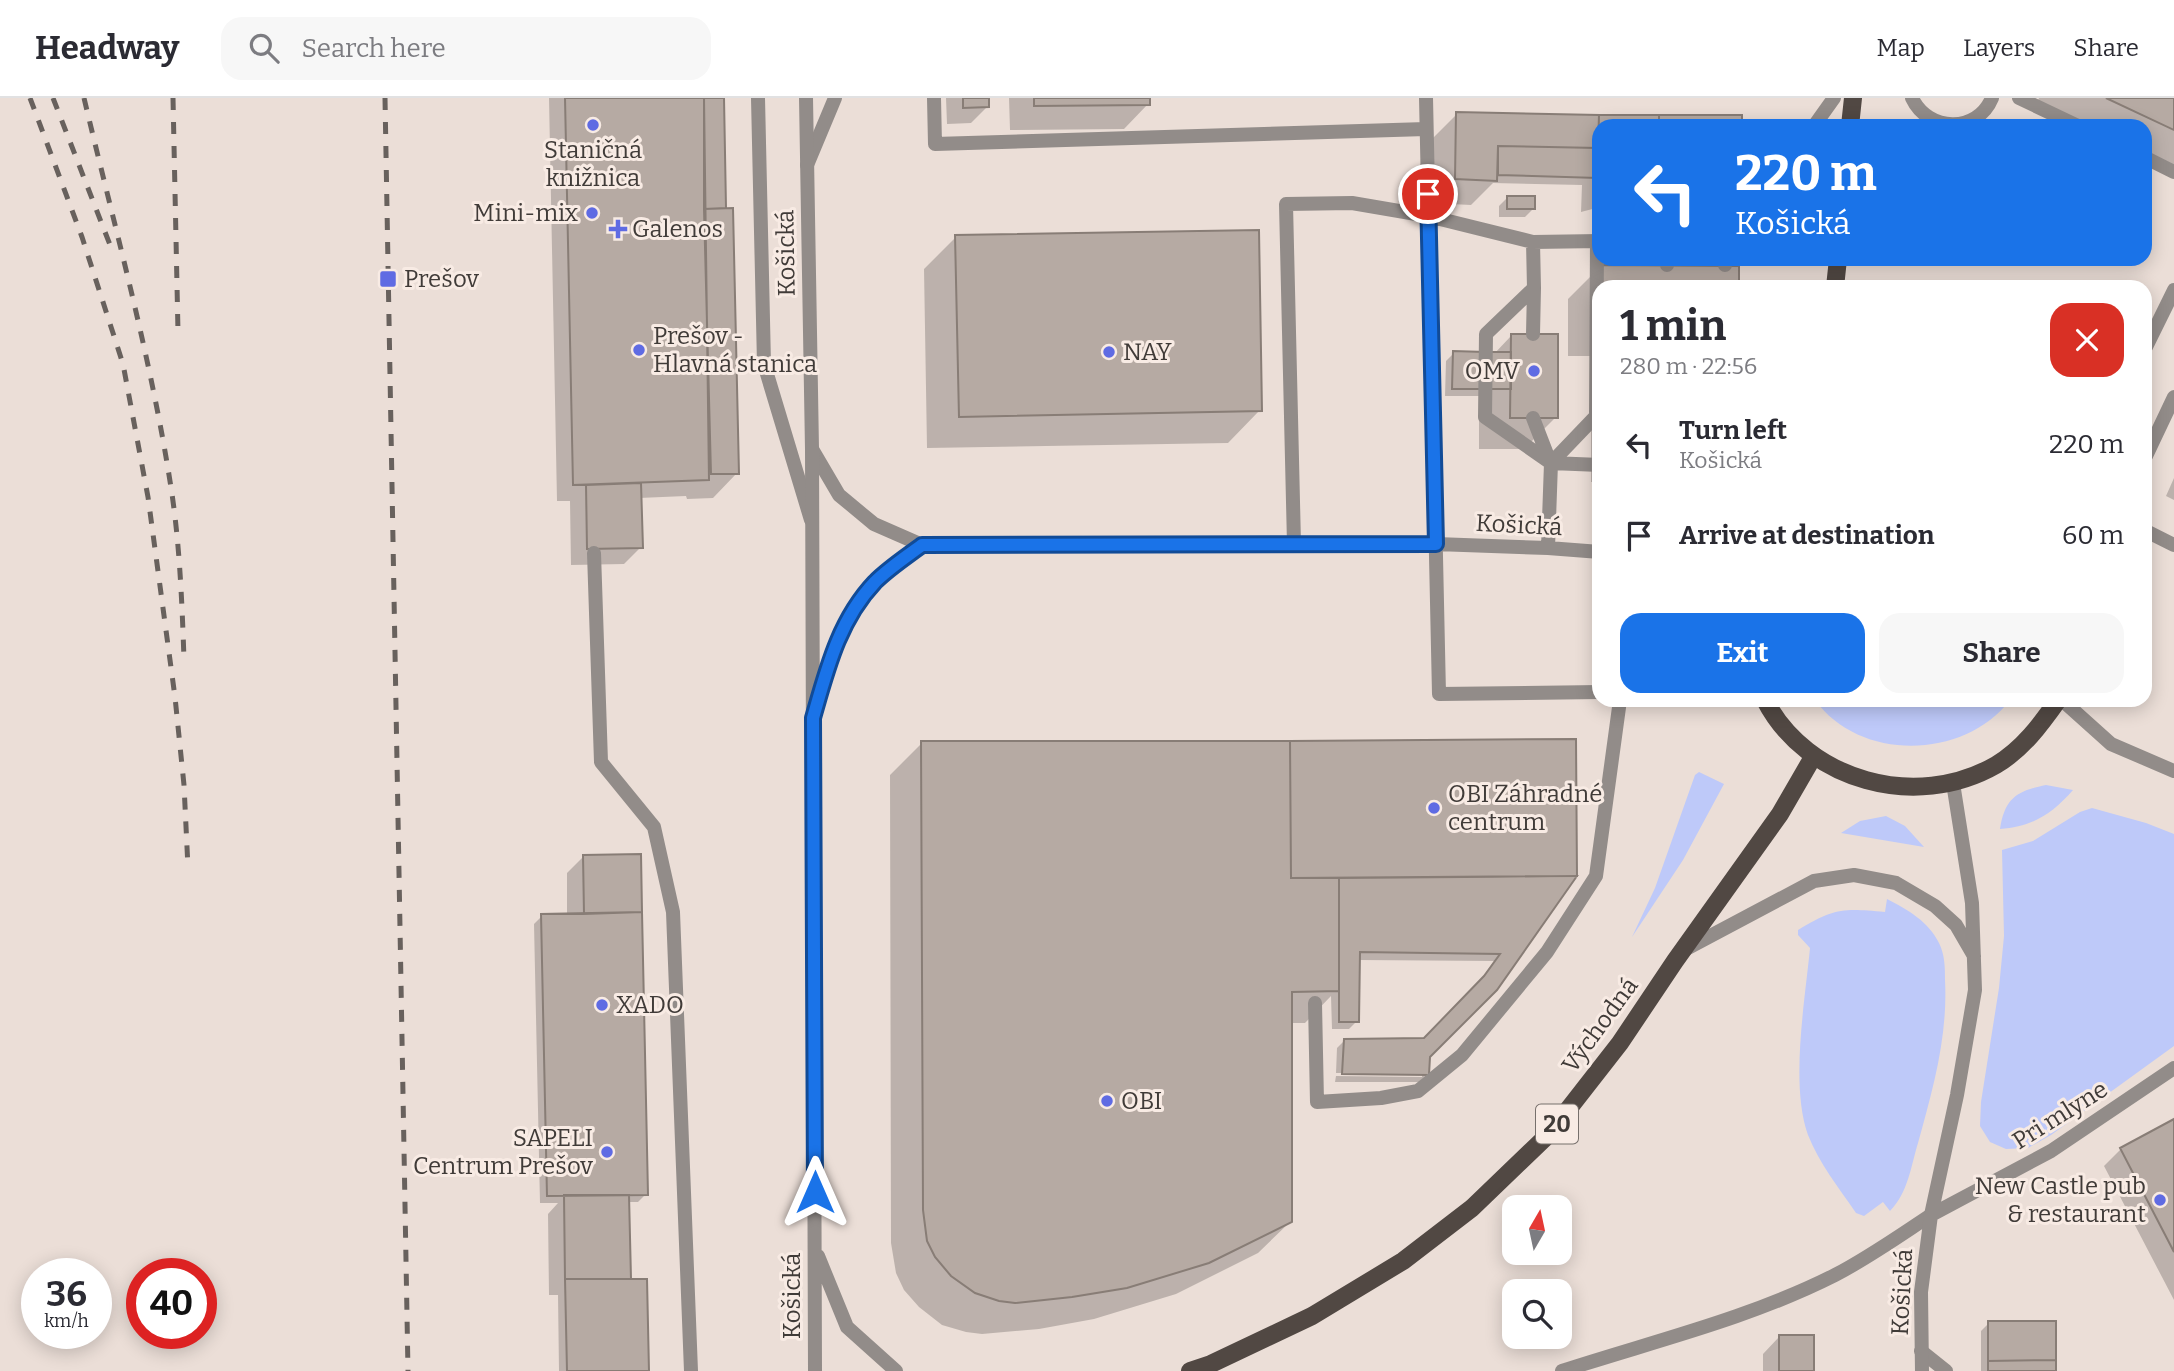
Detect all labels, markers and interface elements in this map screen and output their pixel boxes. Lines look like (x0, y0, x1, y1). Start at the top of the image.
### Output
search box (221, 17, 711, 80)
text: Headway (35, 28, 179, 68)
icon: search (245, 29, 283, 67)
text: Search here (301, 33, 446, 64)
text: Map (1877, 34, 1925, 62)
text: Layers (1963, 34, 2035, 62)
text: Share (2073, 34, 2139, 62)
marker: Staničná knižnica (585, 117, 601, 133)
place label: Staničná knižnica (544, 136, 642, 192)
text: 220 m (1735, 144, 1877, 203)
icon: left (1620, 147, 1711, 238)
pin (1398, 164, 1458, 224)
icon: arrive (1409, 175, 1447, 213)
place label: Mini-mix (473, 199, 578, 227)
text: Košická (1735, 204, 1851, 242)
marker: Mini-mix (584, 205, 600, 221)
street label: Košická (771, 209, 801, 297)
place label: Galenos (632, 215, 723, 243)
marker: Galenos (610, 221, 626, 237)
place label: Prešov (404, 265, 479, 293)
marker: Prešov (378, 269, 398, 289)
text: 1 min (1620, 301, 1726, 351)
button: close (2050, 303, 2124, 377)
place label: Prešov - Hlavná stanica (653, 322, 817, 378)
place label: NAY (1123, 338, 1172, 366)
marker: Prešov - Hlavná stanica (631, 342, 647, 358)
marker: NAY (1101, 344, 1117, 360)
text: 280 m · 22:56 (1620, 352, 1757, 380)
place label: OMV (1465, 357, 1520, 385)
marker: OMV (1526, 363, 1542, 379)
text: Turn left (1679, 415, 1787, 446)
icon: left (1620, 426, 1658, 464)
text: 220 m (2049, 429, 2124, 460)
text: Košická (1679, 446, 1762, 474)
street label: Košická (1475, 509, 1563, 541)
icon: arrive (1620, 517, 1658, 555)
text: Arrive at destination (1679, 520, 1934, 551)
text: 60 m (2062, 520, 2124, 551)
button: Exit (1620, 613, 1865, 693)
button: Share (1879, 613, 2124, 693)
place label: OBI Záhradné centrum (1448, 780, 1602, 836)
marker: OBI Záhradné centrum (1426, 800, 1442, 816)
street label: Východná (1556, 972, 1644, 1078)
place label: XADO (616, 991, 684, 1019)
marker: XADO (594, 997, 610, 1013)
street label: Pri mlyne (2007, 1075, 2113, 1155)
place label: OBI (1121, 1087, 1162, 1115)
marker: OBI (1099, 1093, 1115, 1109)
road number: 20 (1536, 1105, 1578, 1144)
place label: SAPELI Centrum Prešov (413, 1124, 593, 1180)
marker: SAPELI Centrum Prešov (599, 1144, 615, 1160)
position arrow (778, 1155, 852, 1229)
place label: New Castle pub & restaurant (1975, 1172, 2146, 1228)
marker: New Castle pub & restaurant (2152, 1192, 2168, 1208)
north arrow (1502, 1195, 1572, 1265)
map controls (1502, 1195, 1572, 1349)
street label: Košická (1886, 1248, 1918, 1336)
street label: Košická (778, 1253, 806, 1339)
speed limit sign: 40 (126, 1258, 217, 1349)
text: 36 (46, 1273, 87, 1315)
button: search (1502, 1279, 1572, 1349)
text: km/h (44, 1310, 89, 1332)

